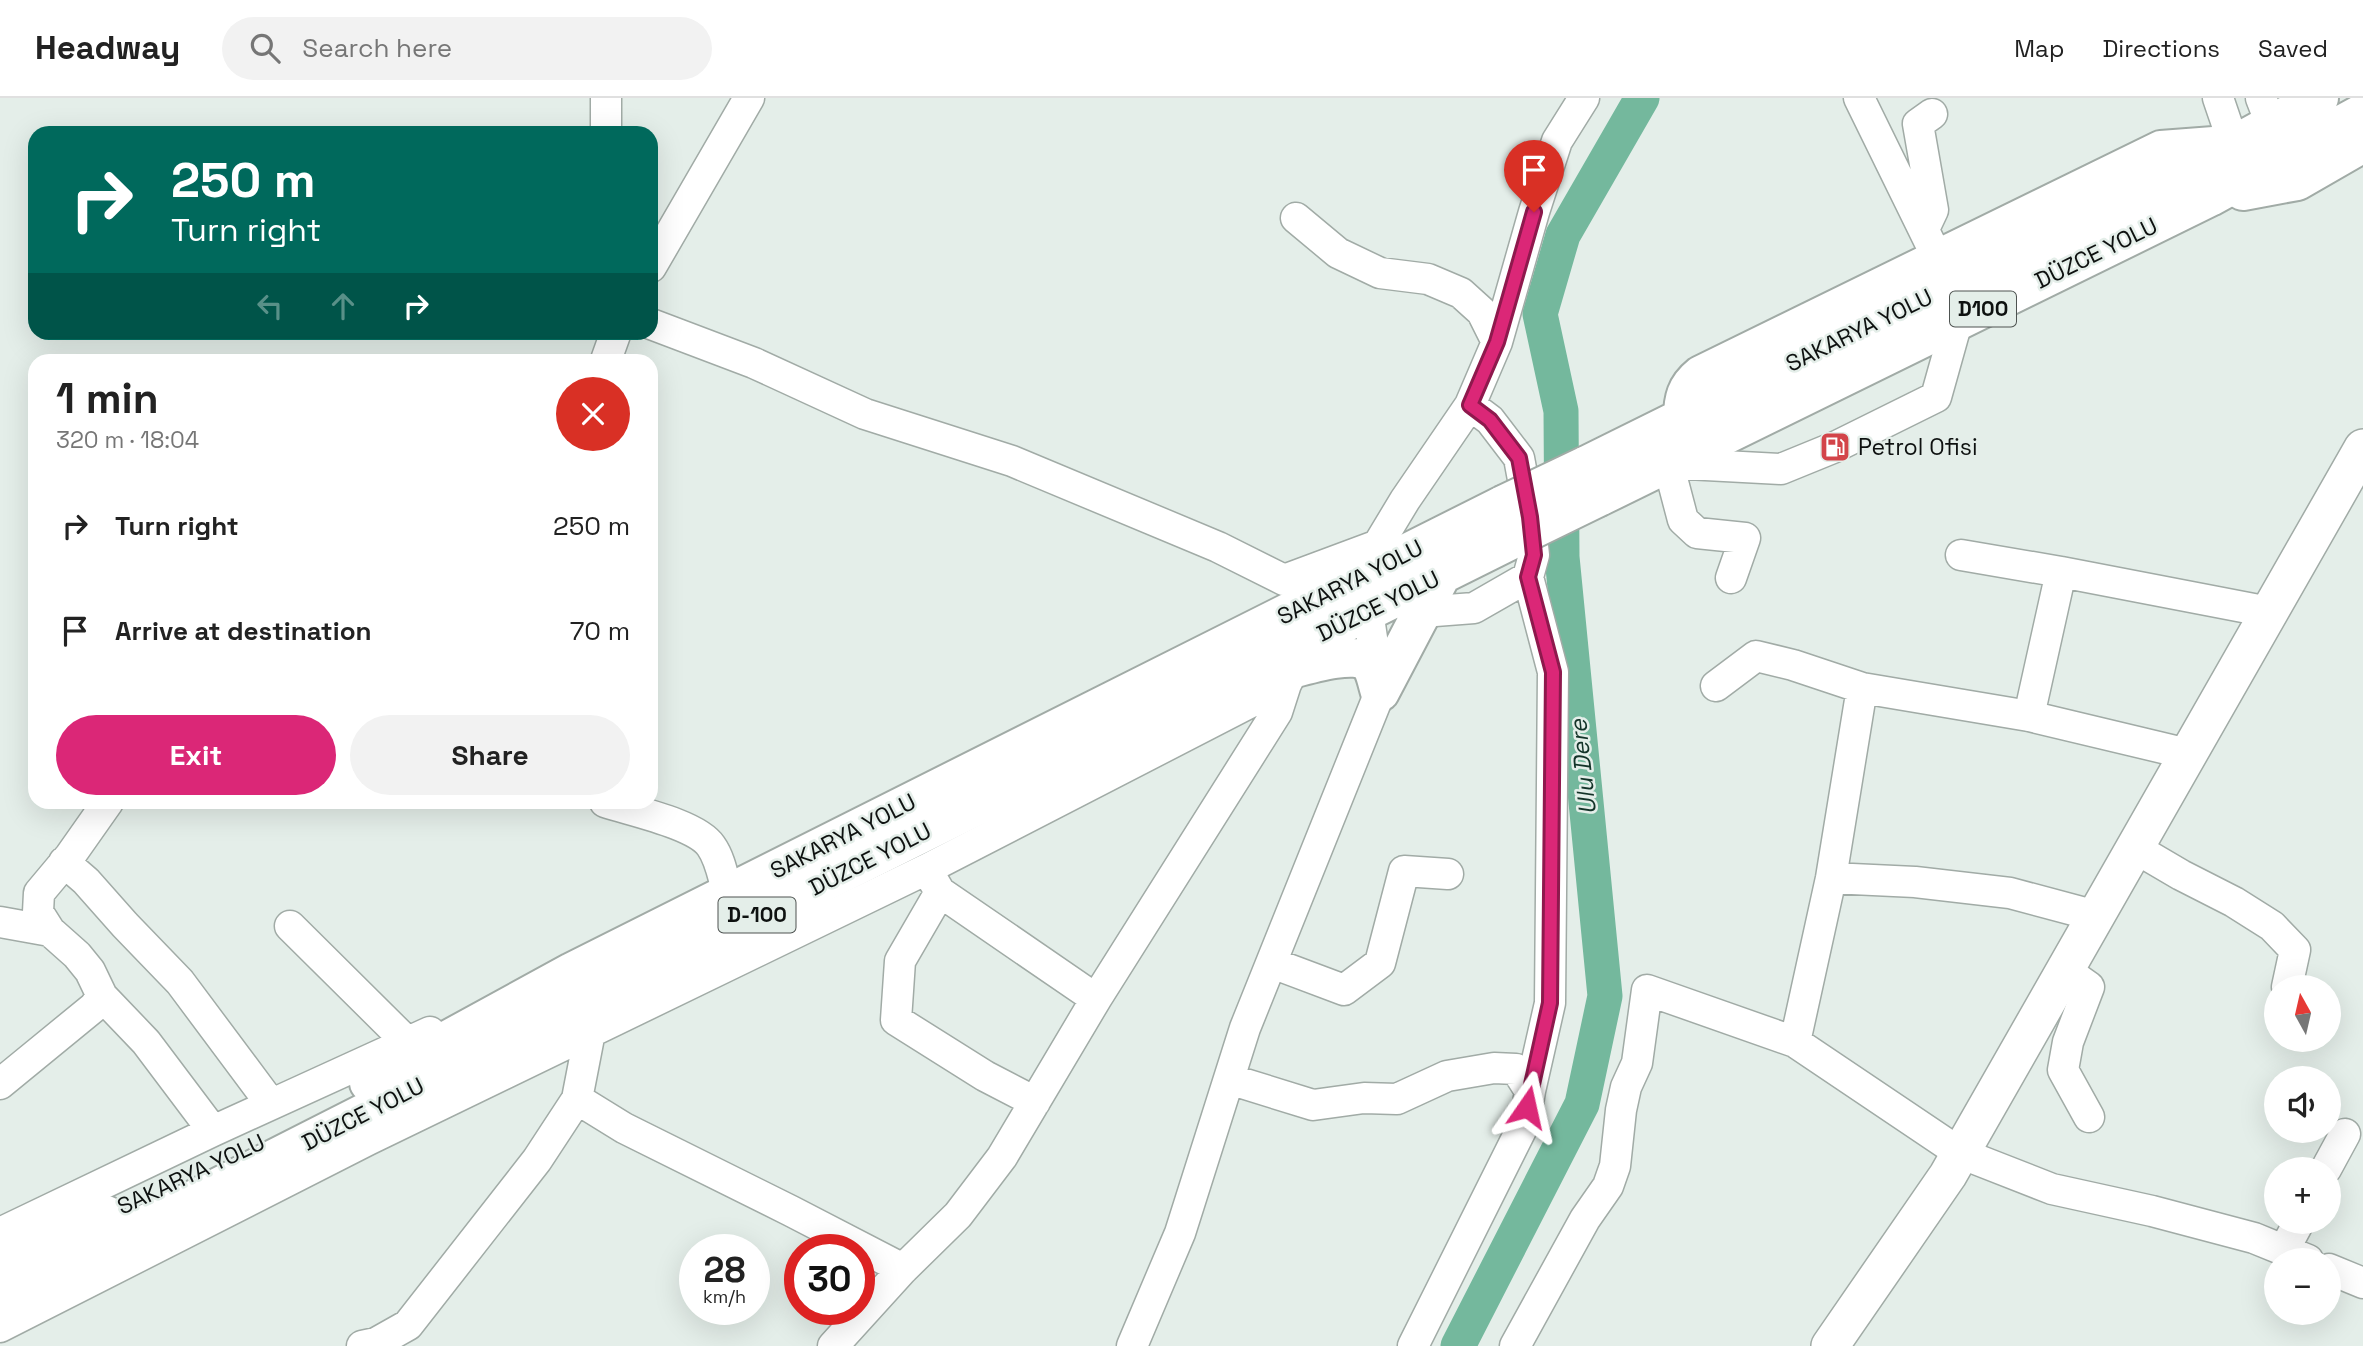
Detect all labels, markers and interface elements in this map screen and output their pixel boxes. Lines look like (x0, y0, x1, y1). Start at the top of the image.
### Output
search box (222, 17, 712, 80)
text: Headway (35, 27, 180, 69)
icon: search (246, 29, 284, 67)
text: Search here (302, 31, 452, 65)
text: Map (2014, 33, 2064, 64)
text: Directions (2102, 33, 2220, 64)
text: Saved (2258, 33, 2328, 64)
pin (1504, 140, 1564, 212)
text: 250 m (171, 149, 316, 211)
icon: arrive (1515, 151, 1553, 189)
icon: right (56, 154, 147, 245)
text: Turn right (171, 210, 321, 250)
street label: DÜZCE YOLU (2030, 210, 2162, 296)
street label: SAKARYA YOLU (1781, 282, 1937, 378)
icon: left (251, 287, 289, 325)
icon: ahead (324, 287, 362, 325)
icon: right (397, 287, 435, 325)
road number: D100 (1950, 292, 2016, 326)
text: 1 min (56, 372, 159, 425)
button: close (556, 377, 630, 451)
text: 320 m · 18:04 (56, 425, 199, 455)
fuel station icon: Petrol Ofisi (1818, 430, 1852, 464)
place label: Petrol Ofisi (1858, 432, 1978, 462)
icon: right (56, 507, 94, 545)
text: Turn right (115, 509, 239, 543)
text: 250 m (553, 509, 630, 543)
street label: SAKARYA YOLU (1272, 532, 1428, 632)
street label: DÜZCE YOLU (1312, 563, 1444, 649)
icon: arrive (56, 612, 94, 650)
text: Arrive at destination (115, 614, 372, 648)
text: 70 m (570, 614, 630, 648)
button: Exit (56, 715, 336, 795)
button: Share (350, 715, 630, 795)
water label: Ulu Dere (1562, 717, 1603, 816)
street label: SAKARYA YOLU (765, 786, 921, 886)
street label: DÜZCE YOLU (804, 815, 936, 903)
road number: D-100 (718, 898, 796, 932)
north arrow (2264, 975, 2342, 1052)
map controls (2264, 975, 2341, 1325)
button: sound (2264, 1066, 2341, 1143)
street label: DÜZCE YOLU (297, 1070, 429, 1158)
position arrow (1490, 1070, 1564, 1144)
street label: SAKARYA YOLU (112, 1127, 270, 1221)
button: + (2264, 1157, 2341, 1234)
speed limit sign: 30 (784, 1234, 875, 1325)
text: 28 (704, 1248, 745, 1292)
button: − (2264, 1248, 2341, 1325)
text: km/h (703, 1285, 746, 1308)

